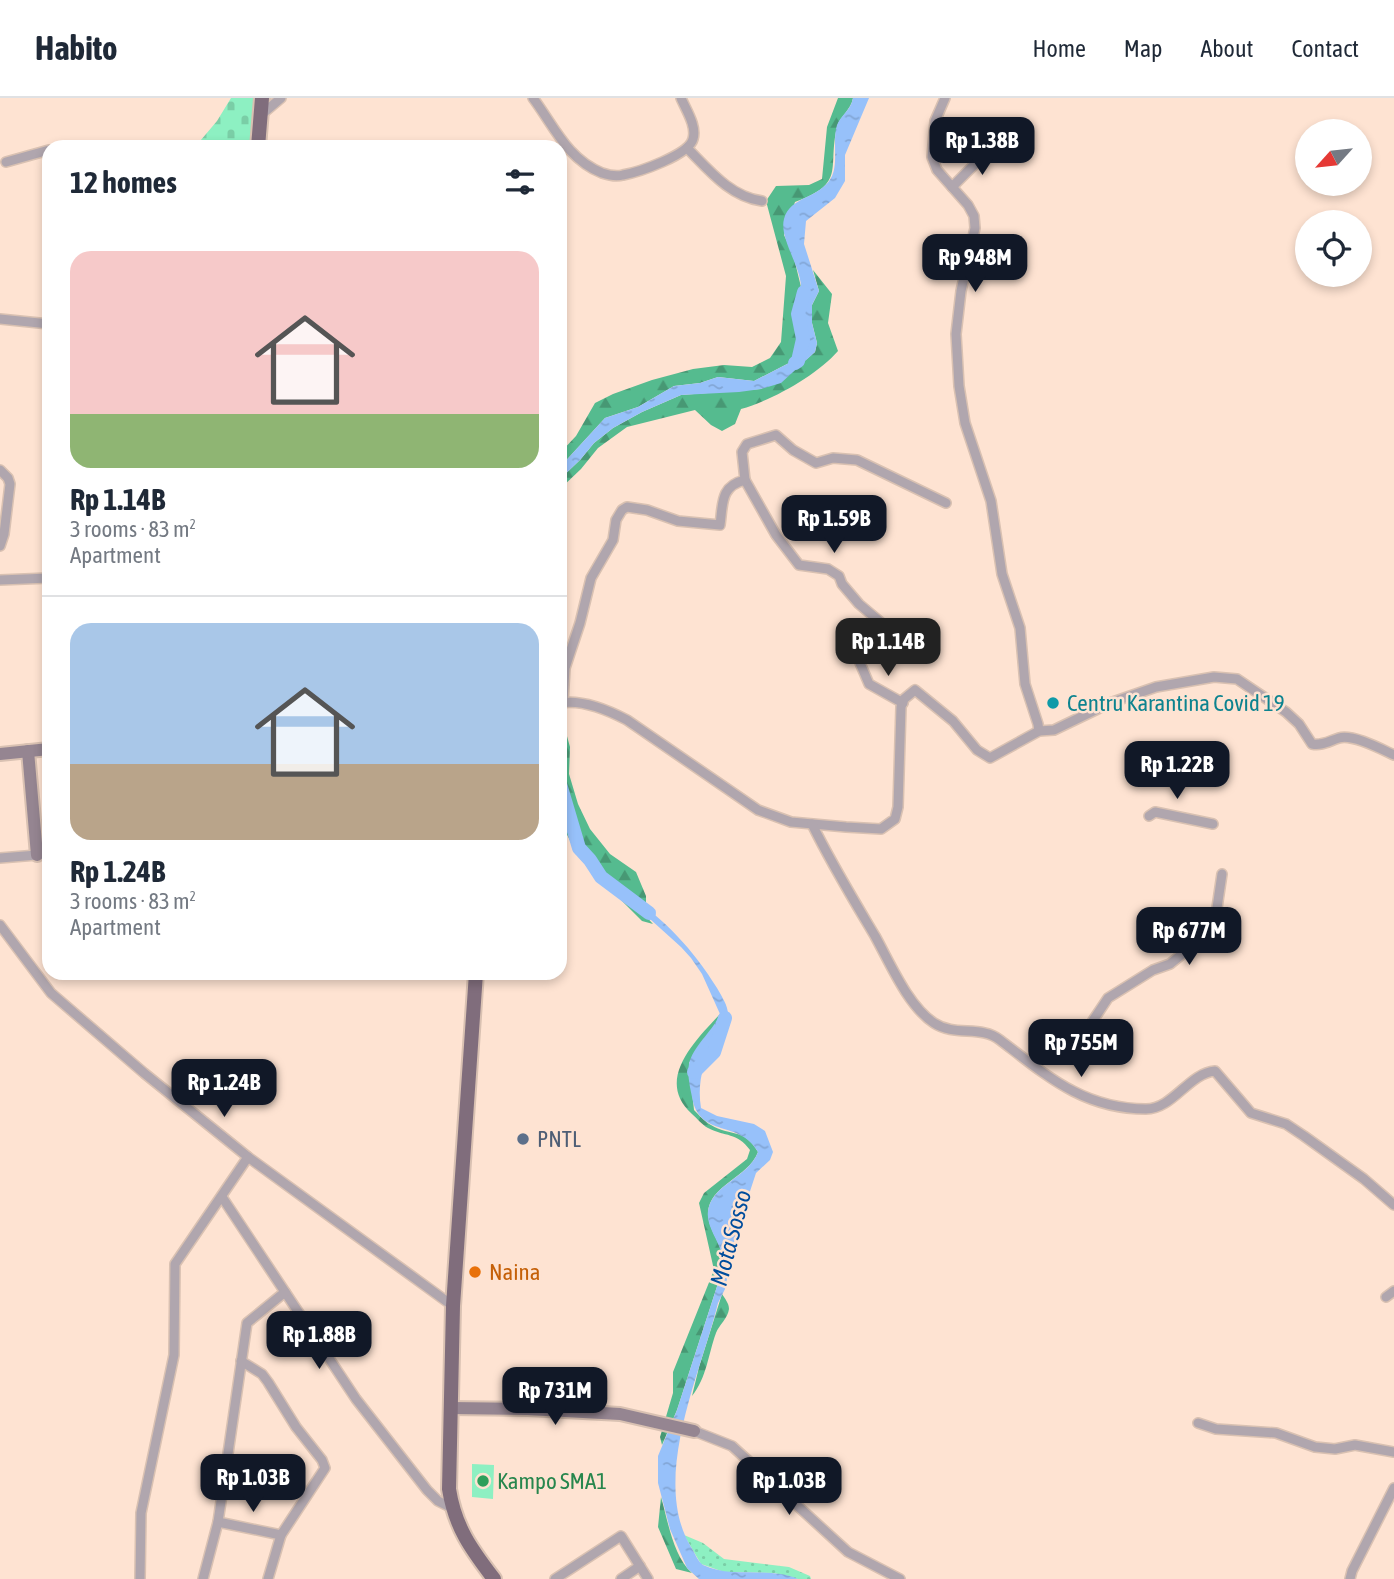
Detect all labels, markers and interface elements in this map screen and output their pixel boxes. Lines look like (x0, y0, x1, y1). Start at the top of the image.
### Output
text: Habito (35, 29, 117, 67)
text: Home (1032, 35, 1086, 62)
text: Map (1124, 35, 1162, 62)
text: About (1200, 35, 1253, 62)
text: Contact (1291, 35, 1359, 62)
pin: Rp 1.38B (910, 118, 1054, 177)
north arrow (1295, 119, 1372, 196)
map controls (1295, 119, 1372, 287)
text: Rp 1.38B (946, 127, 1018, 153)
icon: filters (501, 163, 539, 201)
text: 12 homes (70, 165, 177, 199)
button: locate (1295, 210, 1372, 287)
pin: Rp 948M (910, 234, 1040, 294)
text: Rp 948M (938, 244, 1012, 270)
icon: home (242, 297, 368, 423)
text: Rp 1.14B (70, 482, 165, 516)
pin: Rp 1.59B (762, 496, 906, 555)
text: Rp 1.59B (798, 505, 870, 531)
text: 3 rooms · 83 m² (70, 516, 196, 542)
text: Apartment (70, 542, 161, 568)
pin: Rp 1.14B (816, 618, 960, 678)
text: Rp 1.14B (852, 628, 924, 654)
icon: home (242, 669, 368, 795)
place label: Centru Karantina Covid 19 (1067, 690, 1285, 716)
marker: Centru Karantina Covid 19 (1045, 695, 1061, 711)
pin: Rp 1.22B (1105, 742, 1249, 801)
text: Rp 1.22B (1141, 751, 1213, 777)
text: Rp 1.24B (70, 854, 165, 888)
text: 3 rooms · 83 m² (70, 888, 196, 914)
pin: Rp 677M (1124, 908, 1254, 967)
text: Apartment (70, 914, 161, 940)
text: Rp 677M (1152, 917, 1226, 943)
pin: Rp 755M (1016, 1020, 1146, 1079)
text: Rp 755M (1044, 1029, 1118, 1055)
pin: Rp 1.24B (152, 1060, 296, 1119)
text: Rp 1.24B (188, 1069, 260, 1095)
place label: PNTL (537, 1126, 581, 1152)
marker: PNTL (515, 1131, 531, 1147)
water label: Mota Sosso (705, 1187, 756, 1289)
place label: Naina (489, 1259, 540, 1285)
marker: Naina (467, 1264, 483, 1280)
pin: Rp 1.88B (247, 1312, 391, 1371)
text: Rp 1.88B (283, 1321, 355, 1347)
pin: Rp 731M (490, 1368, 620, 1427)
text: Rp 731M (518, 1377, 592, 1403)
pin: Rp 1.03B (181, 1454, 325, 1514)
pin: Rp 1.03B (717, 1458, 861, 1517)
text: Rp 1.03B (217, 1464, 289, 1490)
text: Rp 1.03B (753, 1467, 825, 1493)
place label: Kampo SMA1 (497, 1468, 607, 1494)
marker: Kampo SMA1 (475, 1473, 491, 1489)

